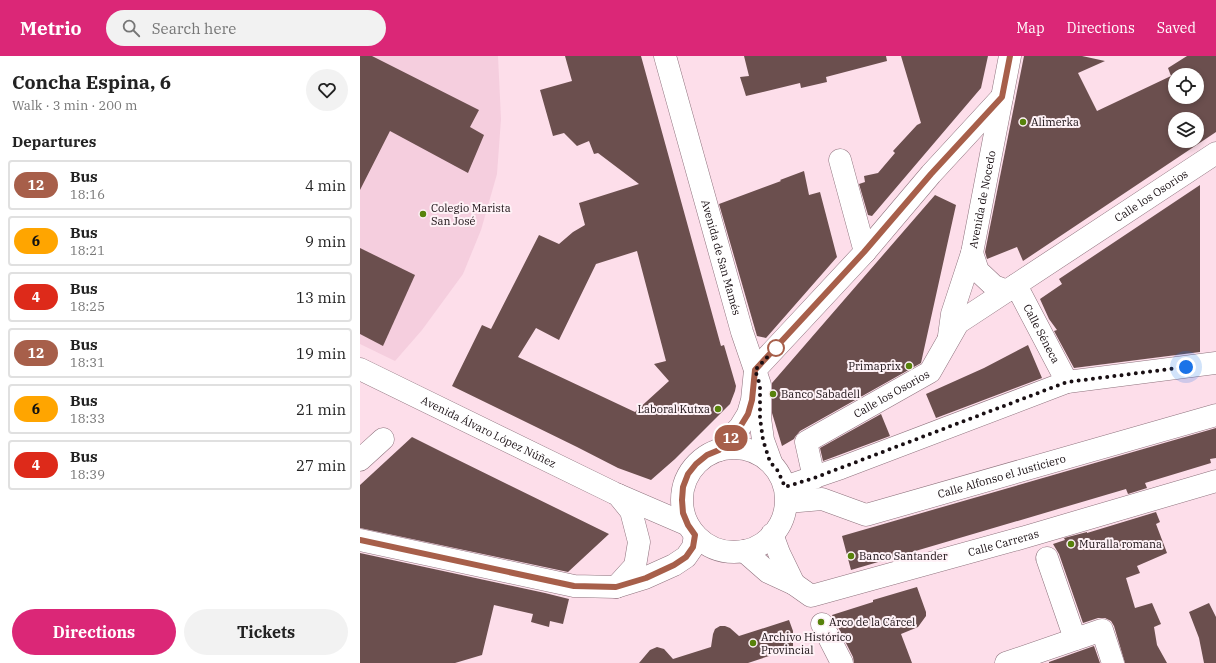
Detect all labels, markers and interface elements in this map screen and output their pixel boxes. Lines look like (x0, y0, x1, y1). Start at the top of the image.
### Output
search box (106, 10, 386, 46)
text: Metrio (20, 16, 82, 40)
icon: search (120, 17, 142, 39)
text: Search here (152, 19, 236, 38)
text: Map (1016, 19, 1045, 37)
text: Directions (1067, 19, 1135, 37)
text: Saved (1157, 19, 1196, 37)
map controls (1168, 68, 1204, 148)
button: locate (1168, 68, 1204, 104)
button: heart (306, 69, 348, 111)
text: Concha Espina, 6 (12, 70, 171, 94)
text: Walk · 3 min · 200 m (12, 97, 137, 114)
button: layers (1168, 112, 1204, 148)
place label: Alimerka (1031, 115, 1079, 129)
marker: Alimerka (1018, 117, 1028, 127)
text: Departures (12, 132, 96, 151)
street label: Avenida de Nocedo (966, 149, 999, 249)
text: Bus (70, 167, 98, 186)
street label: Calle los Osorios (1112, 167, 1190, 225)
text: 12 (28, 176, 44, 194)
text: 4 min (305, 176, 346, 195)
text: 18:16 (70, 186, 105, 203)
street label: Avenida de San Mamés (698, 198, 744, 317)
place label: Colegio Marista San José (431, 201, 511, 228)
marker: Colegio Marista San José (418, 209, 428, 219)
text: Bus (70, 223, 98, 242)
text: 6 (32, 232, 40, 250)
text: 9 min (305, 232, 346, 251)
text: 18:21 (70, 242, 105, 259)
text: Bus (70, 279, 98, 298)
text: 4 (32, 288, 40, 306)
text: 13 min (296, 288, 346, 307)
text: 18:25 (70, 298, 105, 315)
street label: Calle Séneca (1020, 302, 1063, 366)
text: Bus (70, 335, 98, 354)
unlabelled marker (767, 339, 785, 357)
text: 12 (28, 344, 44, 362)
text: 19 min (296, 344, 346, 363)
text: 18:31 (70, 354, 105, 371)
your location (1176, 357, 1196, 377)
place label: Primaprix (848, 359, 901, 373)
marker: Primaprix (904, 361, 914, 371)
street label: Calle los Osorios (851, 367, 932, 421)
place label: Banco Sabadell (781, 387, 860, 401)
marker: Banco Sabadell (768, 389, 778, 399)
text: Bus (70, 391, 98, 410)
street label: Avenida Álvaro López Núñez (419, 393, 559, 471)
text: 6 (32, 400, 40, 418)
text: 21 min (296, 400, 346, 419)
place label: Laboral Kutxa (638, 402, 710, 416)
marker: Laboral Kutxa (713, 404, 723, 414)
text: 18:33 (70, 410, 105, 427)
line badge: 12 (713, 425, 749, 451)
text: 12 (723, 429, 739, 447)
text: Bus (70, 447, 98, 466)
street label: Calle Alfonso el Justiciero (936, 451, 1067, 501)
text: 4 (32, 456, 40, 474)
text: 27 min (296, 456, 346, 475)
text: 18:39 (70, 466, 105, 483)
street label: Calle Carreras (966, 526, 1041, 559)
place label: Muralla romana (1079, 537, 1162, 551)
marker: Muralla romana (1066, 539, 1076, 549)
place label: Banco Santander (859, 549, 948, 563)
marker: Banco Santander (846, 551, 856, 561)
button: Directions (12, 609, 176, 655)
button: Tickets (184, 609, 348, 655)
place label: Arco de la Cárcel (829, 615, 915, 629)
marker: Arco de la Cárcel (816, 617, 826, 627)
place label: Archivo Histórico Provincial (761, 630, 852, 657)
marker: Archivo Histórico Provincial (748, 638, 758, 648)

